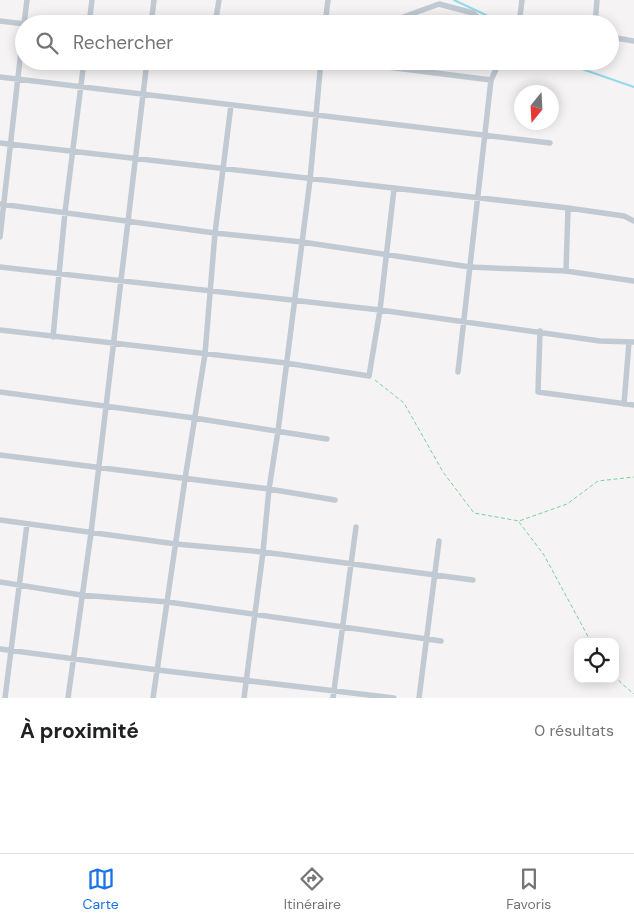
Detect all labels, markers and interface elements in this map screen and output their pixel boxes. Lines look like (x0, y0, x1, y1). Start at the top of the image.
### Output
search box (15, 15, 619, 70)
icon: search (33, 29, 61, 57)
text: Rechercher (73, 30, 173, 55)
north arrow (514, 85, 559, 130)
map controls (574, 638, 619, 683)
button: locate (574, 638, 619, 683)
text: À proximité (20, 717, 139, 745)
text: 0 résultats (534, 720, 614, 741)
tab: Carte (83, 865, 119, 913)
tab: Itinéraire (284, 865, 341, 913)
tab: Favoris (506, 865, 551, 913)

